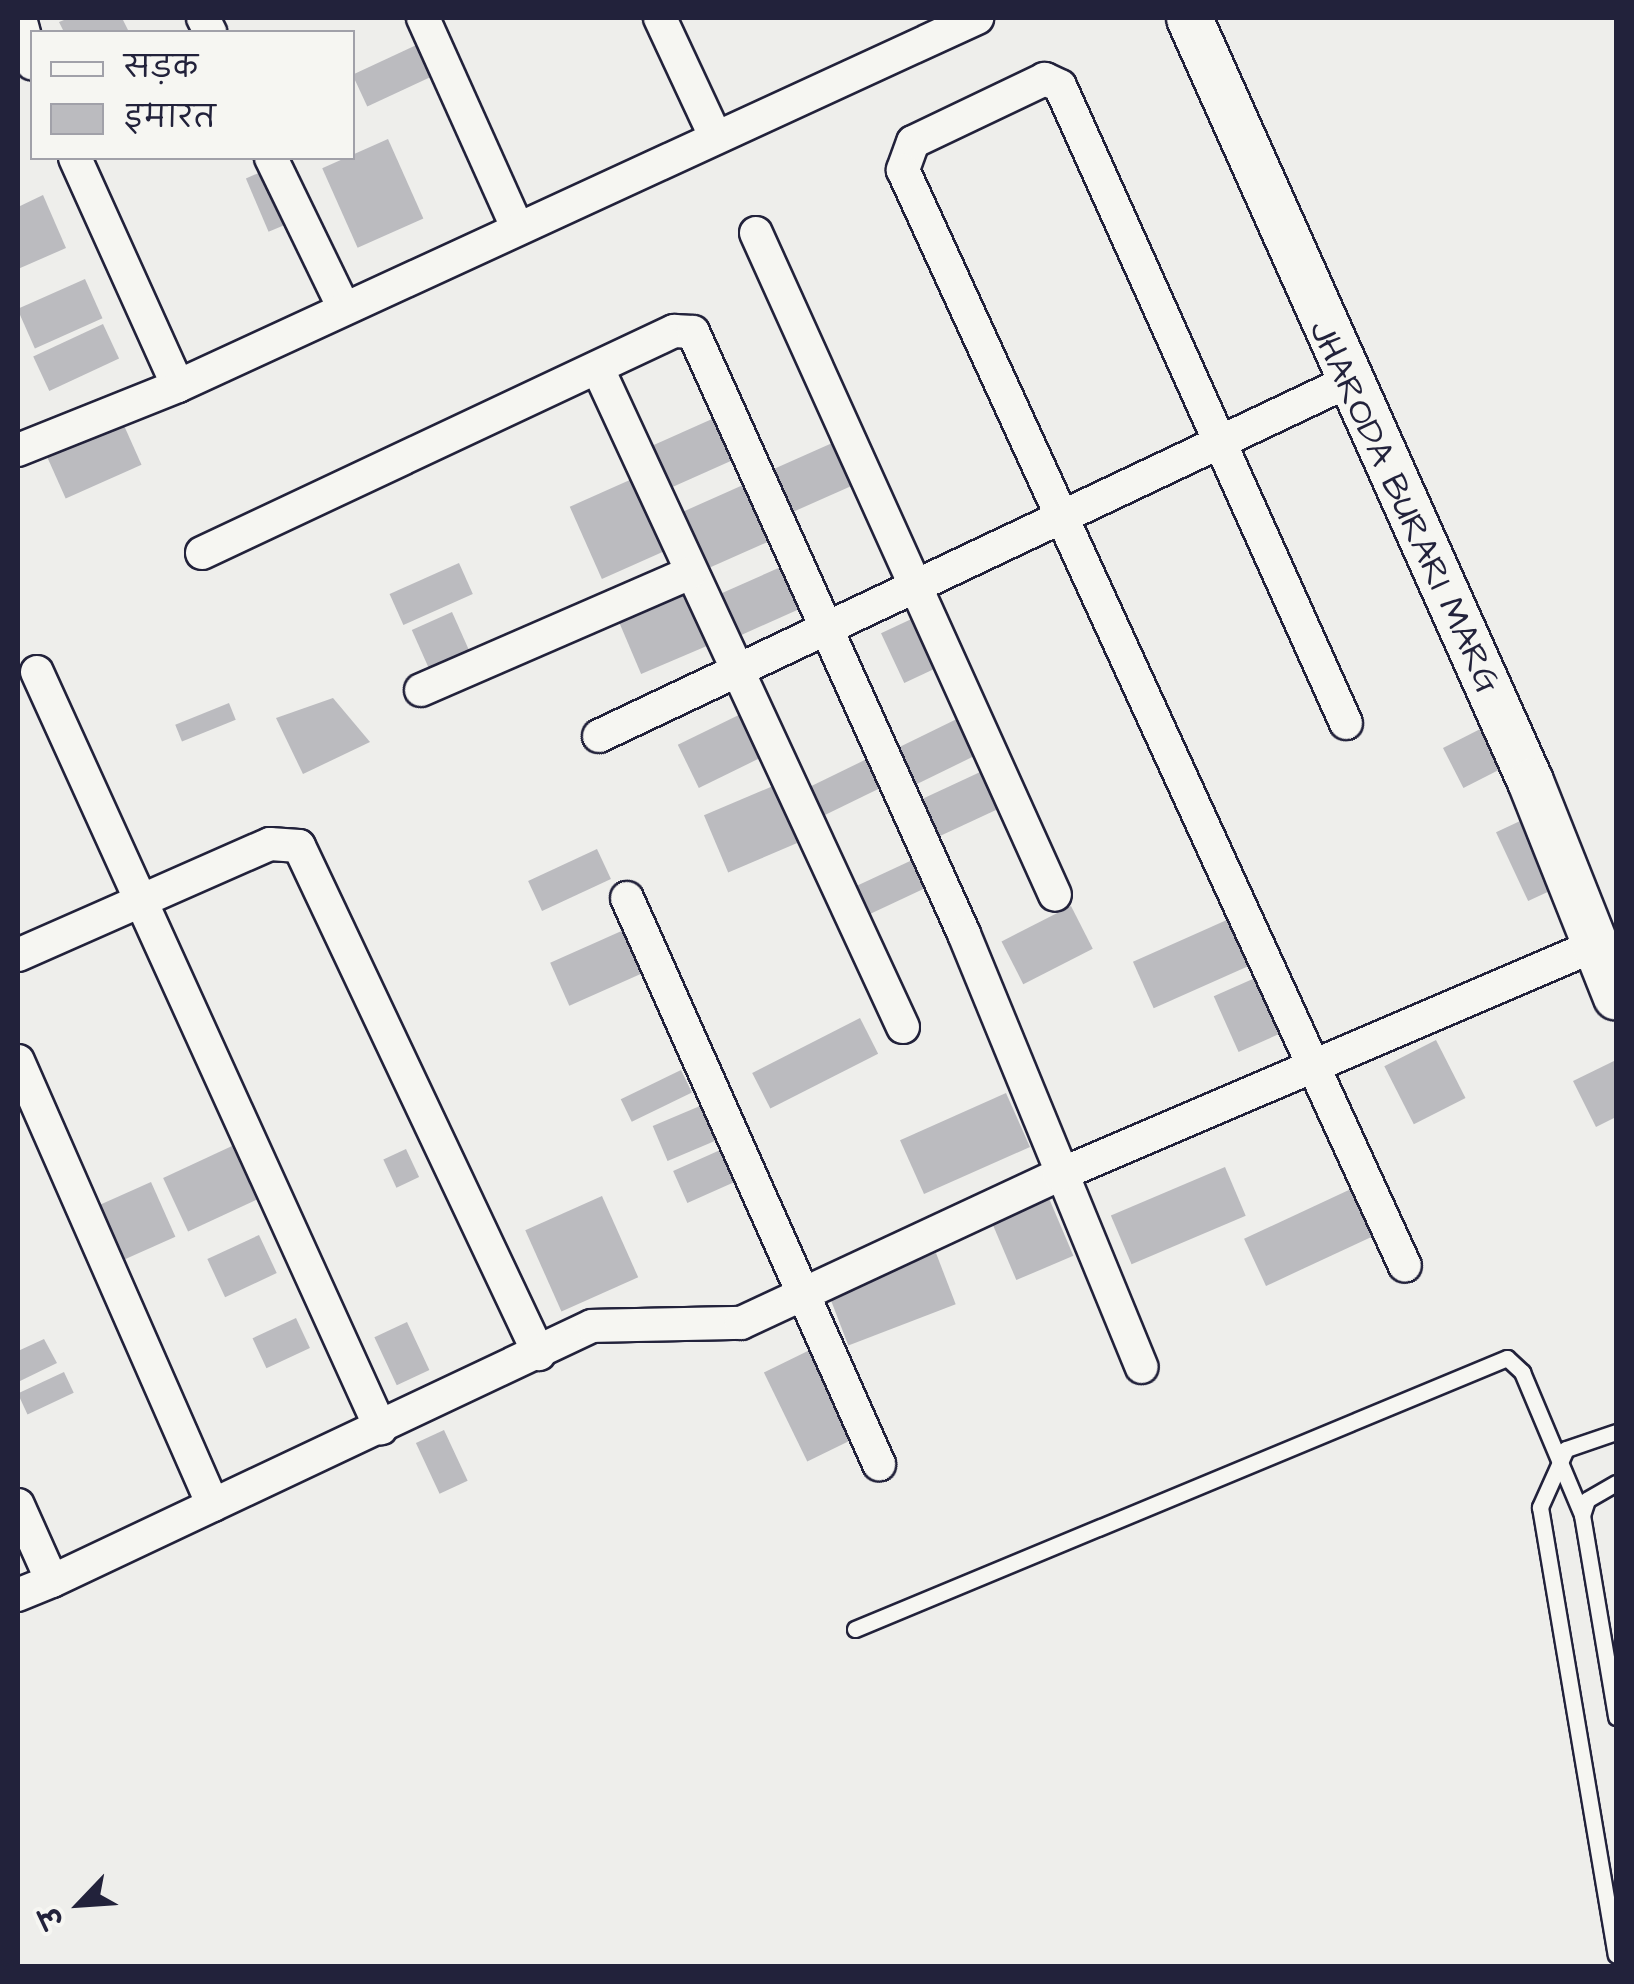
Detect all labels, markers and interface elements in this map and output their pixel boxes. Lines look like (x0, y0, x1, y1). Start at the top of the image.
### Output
legend (30, 30, 355, 160)
text: सड़क (124, 47, 198, 89)
text: इमारत (124, 97, 216, 139)
street label: JHARODA BURARI MARG (1299, 314, 1509, 700)
north arrow (30, 1854, 130, 1954)
text: उ (31, 1900, 74, 1934)

